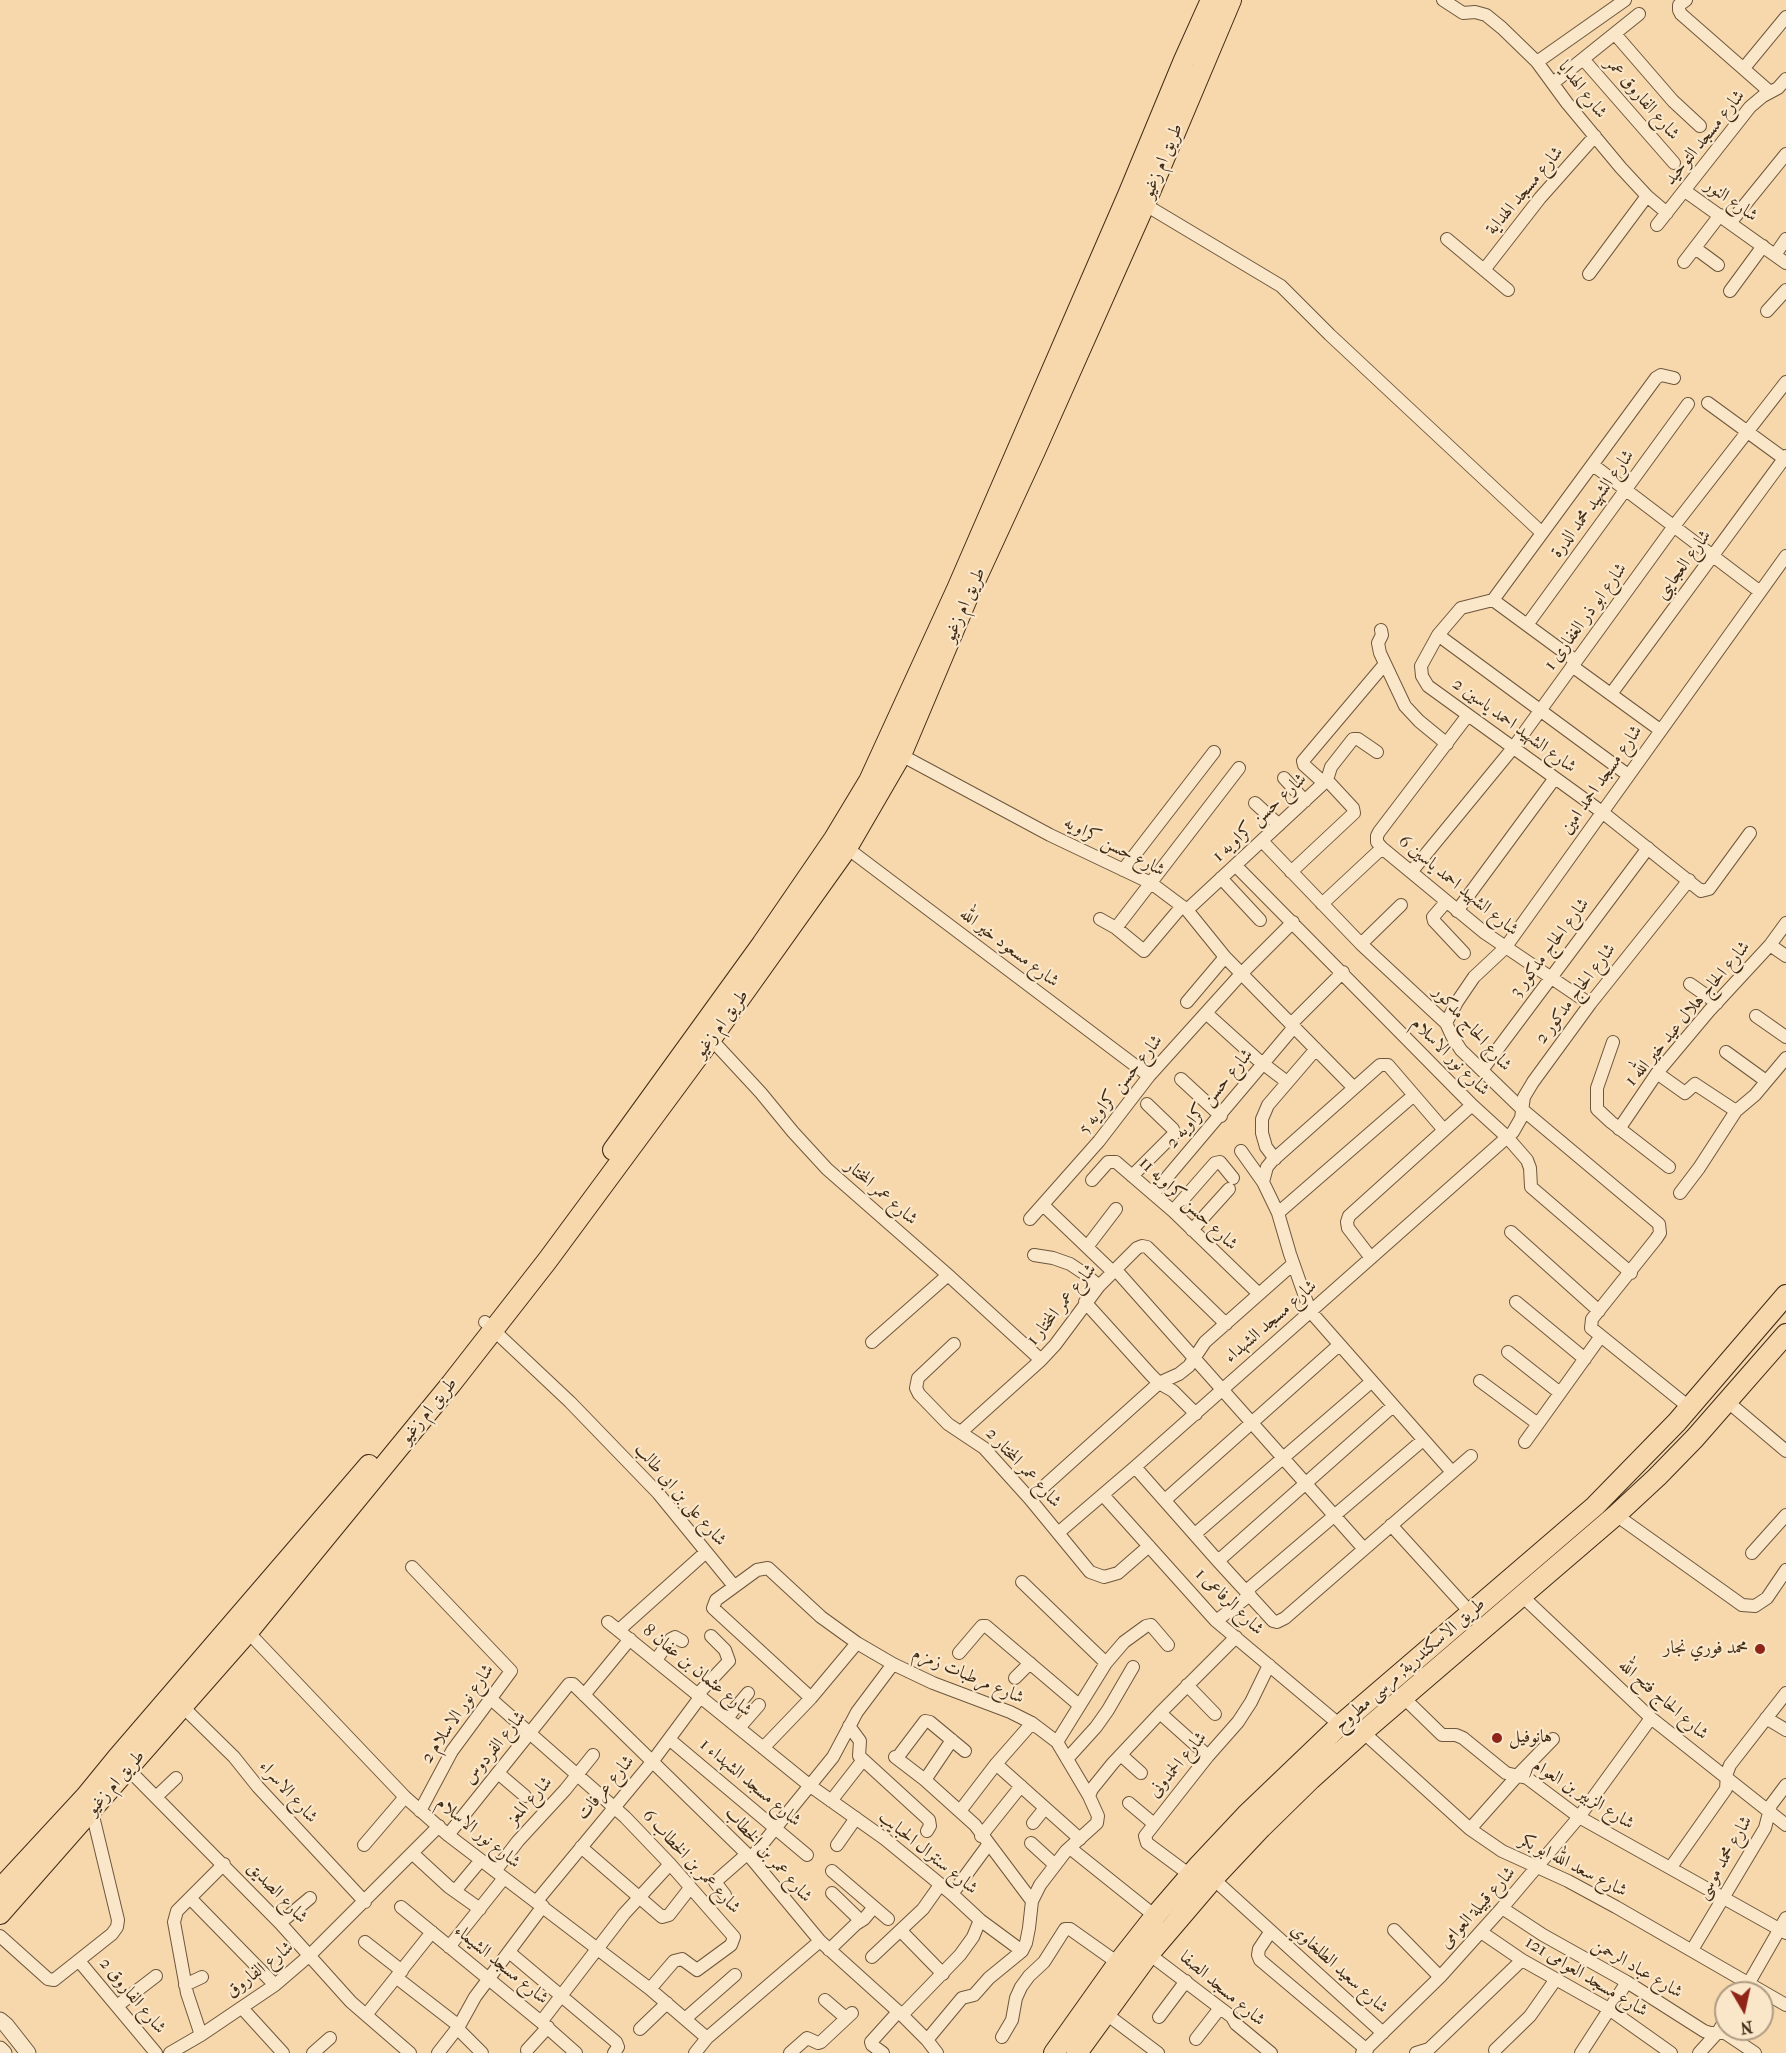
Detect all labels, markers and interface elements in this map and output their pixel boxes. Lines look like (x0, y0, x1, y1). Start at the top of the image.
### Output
street label: شارع الفاروق عمر (1600, 53, 1684, 145)
street label: شارع الهدايا (1553, 57, 1611, 123)
street label: شارع مسجد التوحيد (1660, 86, 1750, 190)
street label: طريق ام زغيو (1138, 120, 1188, 202)
street label: شارع مسجد الهداية (1482, 142, 1568, 240)
street label: شارع النور (1700, 175, 1762, 227)
street label: شارع الشهيد محمد الدرة (1546, 446, 1640, 562)
street label: شارع العجايبى (1652, 526, 1716, 604)
street label: شارع ابو ذر الغفارى 1 (1540, 559, 1632, 675)
street label: طريق ام زغيو (939, 564, 991, 646)
street label: شارع الشهيد احمد ياسين 2 (1448, 674, 1580, 778)
street label: شارع مسجد احمد امين (1556, 721, 1648, 839)
street label: شارع حسن كراويه 1 (1208, 769, 1312, 867)
street label: شارع حسن كراويه (1060, 812, 1168, 882)
street label: شارع الشهيد احمد ياسين 6 (1394, 831, 1522, 941)
street label: شارع الحاج مدكور 3 (1506, 894, 1594, 1002)
street label: شارع مسعود خير الله (955, 904, 1063, 992)
street label: شارع الحاج هلال عيد خير الله 1 (1621, 937, 1755, 1091)
street label: شارع الحاج مدكور 2 (1531, 939, 1621, 1049)
street label: شارع الحاج مدكور (1428, 982, 1516, 1076)
street label: طريق ام زغيو (690, 986, 754, 1062)
street label: شارع نور الاسلام (1406, 1013, 1494, 1101)
street label: شارع حسن كراويه 5 (1074, 1031, 1168, 1139)
street label: شارع حسن كراويه 2 (1162, 1045, 1258, 1153)
street label: شارع حسن كراويه 11 (1134, 1153, 1242, 1255)
street label: شارع عمر المختار (840, 1156, 922, 1230)
street label: شارع عمر المختار 1 (1022, 1260, 1102, 1350)
street label: شارع مسجد الشهداء (1220, 1276, 1322, 1368)
street label: طريق ام زغيو (396, 1373, 462, 1449)
street label: شارع عمر المختار 2 (980, 1423, 1066, 1513)
street label: شارع على بن ابى طالب (629, 1439, 731, 1551)
street label: شارع الرفاعى 1 (1190, 1564, 1268, 1640)
street label: طريق الاسكندرية, مرسى مطروح (1330, 1593, 1490, 1737)
street label: شارع عثمان بن عفان 8 (638, 1620, 756, 1722)
place label: محمد فوري نجار (1663, 1638, 1748, 1660)
marker: محمد فوري نجار (1753, 1642, 1767, 1656)
street label: شارع مرطبات زمزم (909, 1643, 1027, 1709)
street label: شارع الحاج فتح الله (1613, 1655, 1713, 1745)
street label: شارع نور الاسلام 2 (417, 1660, 499, 1768)
street label: شارع الفردوس (459, 1707, 531, 1789)
place label: هانوفيل (1509, 1727, 1552, 1749)
street label: شارع الحمدونى (1144, 1728, 1212, 1802)
marker: هانوفيل (1490, 1731, 1504, 1745)
street label: شارع مسجد الشهداء 1 (695, 1734, 805, 1832)
street label: طريق ام زغيو (82, 1746, 150, 1820)
street label: شارع عرفات (573, 1751, 639, 1825)
street label: شارع الزبير بن العوام (1528, 1755, 1638, 1835)
street label: شارع الاسراء (254, 1756, 322, 1828)
street label: شارع المعز (503, 1772, 557, 1830)
street label: شارع نور الاسلام (432, 1792, 524, 1874)
street label: شارع عمر بن الخطاب (719, 1803, 817, 1907)
street label: شارع عمر بن الخطاب 6 (637, 1805, 745, 1919)
street label: شارع سنترال الحبايب (874, 1806, 982, 1900)
street label: شارع محمد موسى (1692, 1812, 1758, 1904)
street label: شارع سعد الله ابو بكر (1516, 1830, 1630, 1902)
street label: شارع الصديق (242, 1857, 312, 1929)
street label: شارع قبيلة العوامى (1436, 1863, 1520, 1953)
street label: شارع مسجد الشيماء (449, 1920, 553, 2010)
street label: شارع سعيد الطلخاوي (1286, 1920, 1392, 2018)
street label: شارع مسجد العوامى 121 (1521, 1932, 1651, 2022)
street label: شارع عباد الرحمن (1588, 1934, 1686, 2004)
street label: شارع الفاروق (222, 1937, 298, 2003)
street label: شارع مسجد الصفا (1175, 1947, 1269, 2031)
street label: شارع الفاروق 2 (94, 1953, 170, 2039)
north arrow (1714, 1981, 1774, 2041)
text: N (1739, 2017, 1754, 2038)

